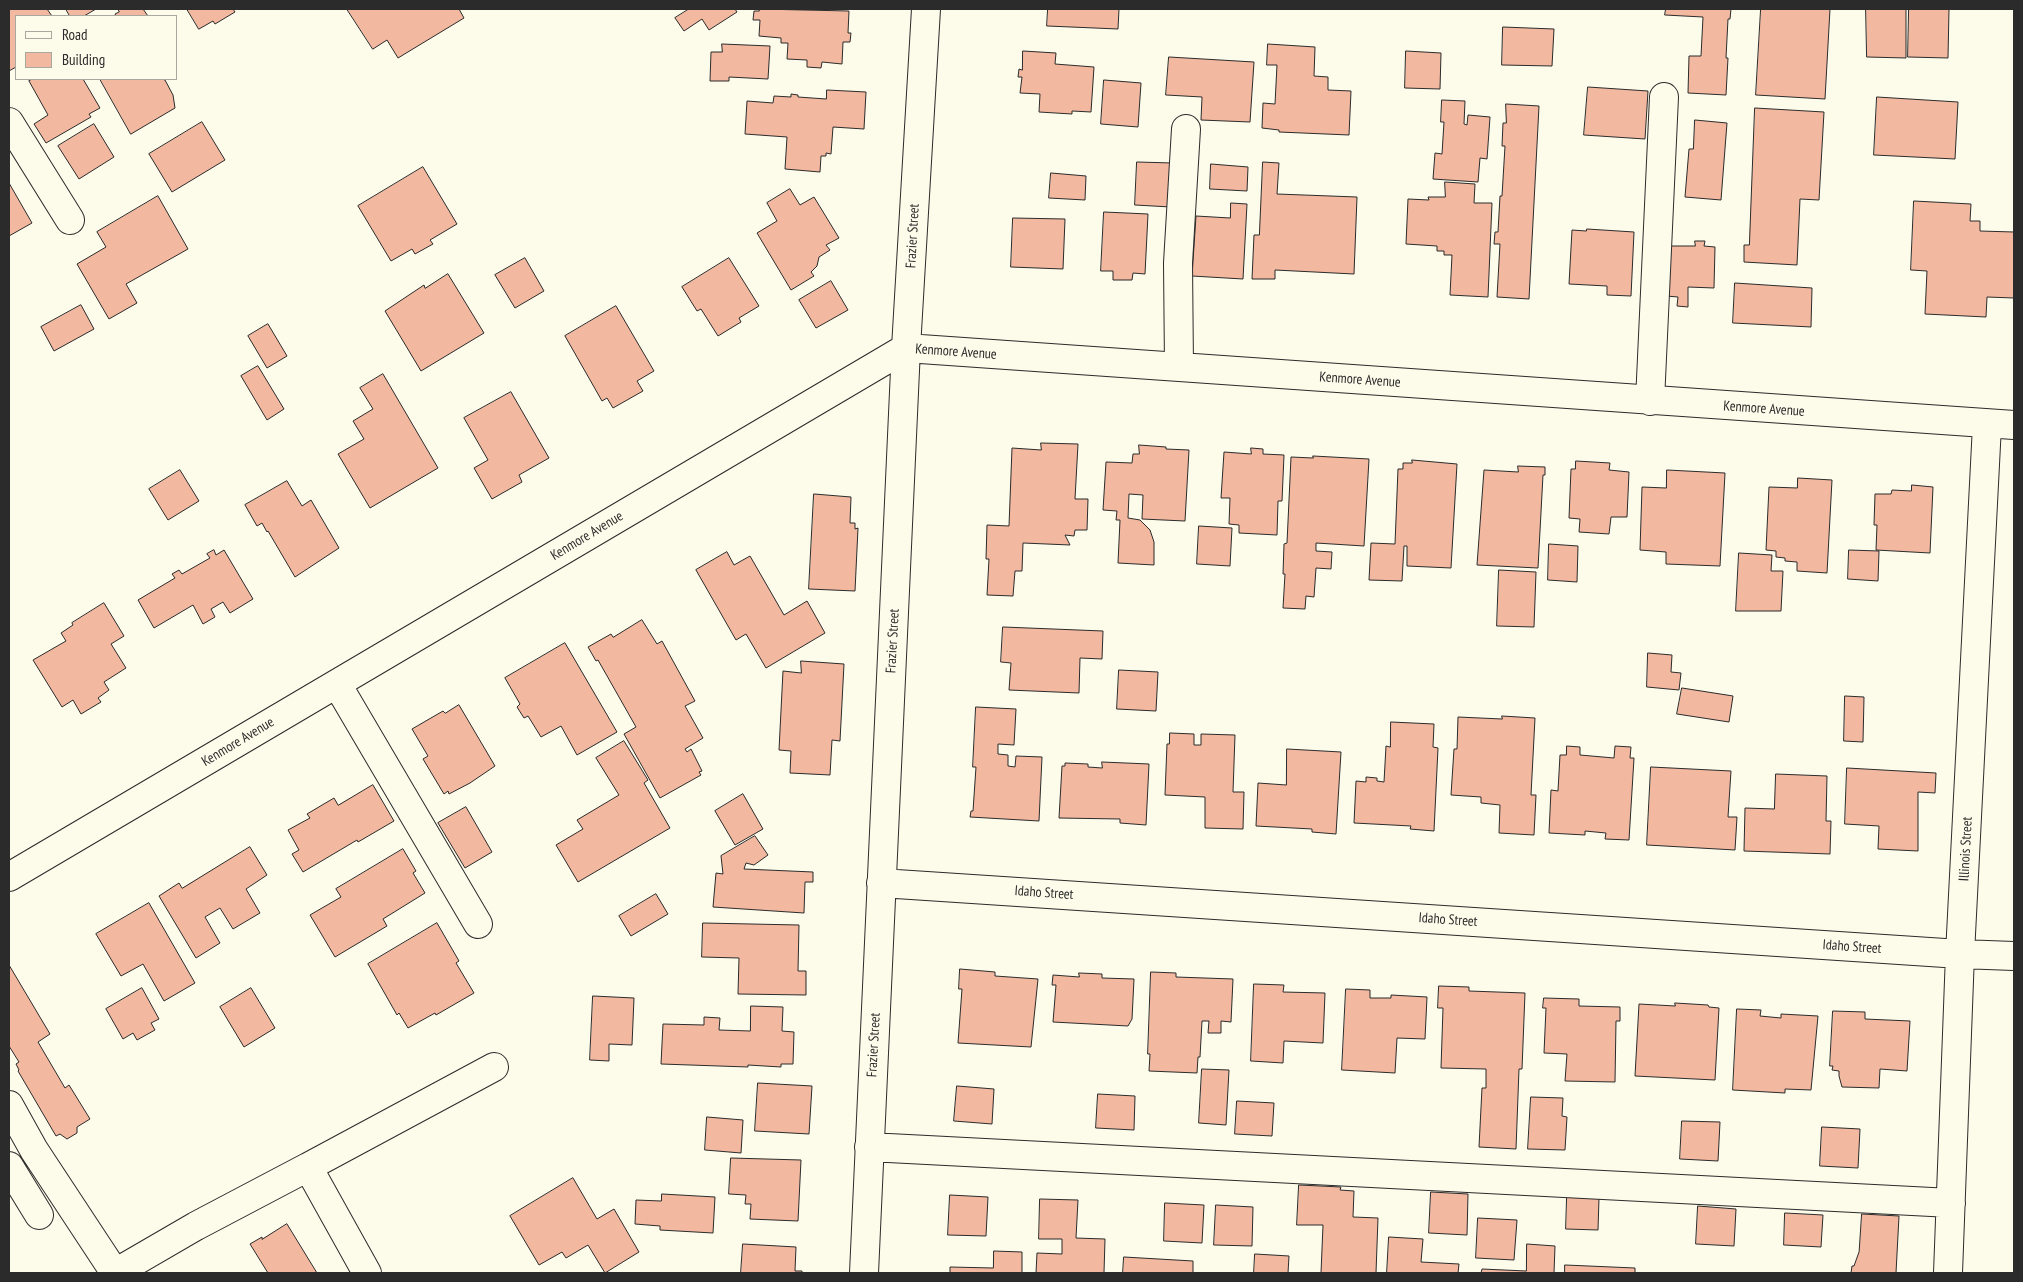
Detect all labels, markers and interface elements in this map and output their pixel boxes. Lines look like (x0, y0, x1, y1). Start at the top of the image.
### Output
legend (15, 15, 178, 80)
text: Road (62, 25, 88, 44)
text: Building (62, 50, 105, 69)
street label: Frazier Street (903, 203, 923, 269)
street label: Kenmore Avenue (915, 341, 997, 363)
street label: Kenmore Avenue (1319, 369, 1401, 391)
street label: Kenmore Avenue (1723, 398, 1805, 420)
street label: Kenmore Avenue (548, 508, 626, 564)
street label: Frazier Street (883, 608, 903, 674)
street label: Kenmore Avenue (199, 714, 277, 770)
street label: Illinois Street (1956, 816, 1976, 882)
street label: Idaho Street (1014, 883, 1074, 903)
street label: Idaho Street (1418, 910, 1478, 930)
street label: Idaho Street (1822, 937, 1882, 957)
street label: Frazier Street (864, 1012, 884, 1078)

